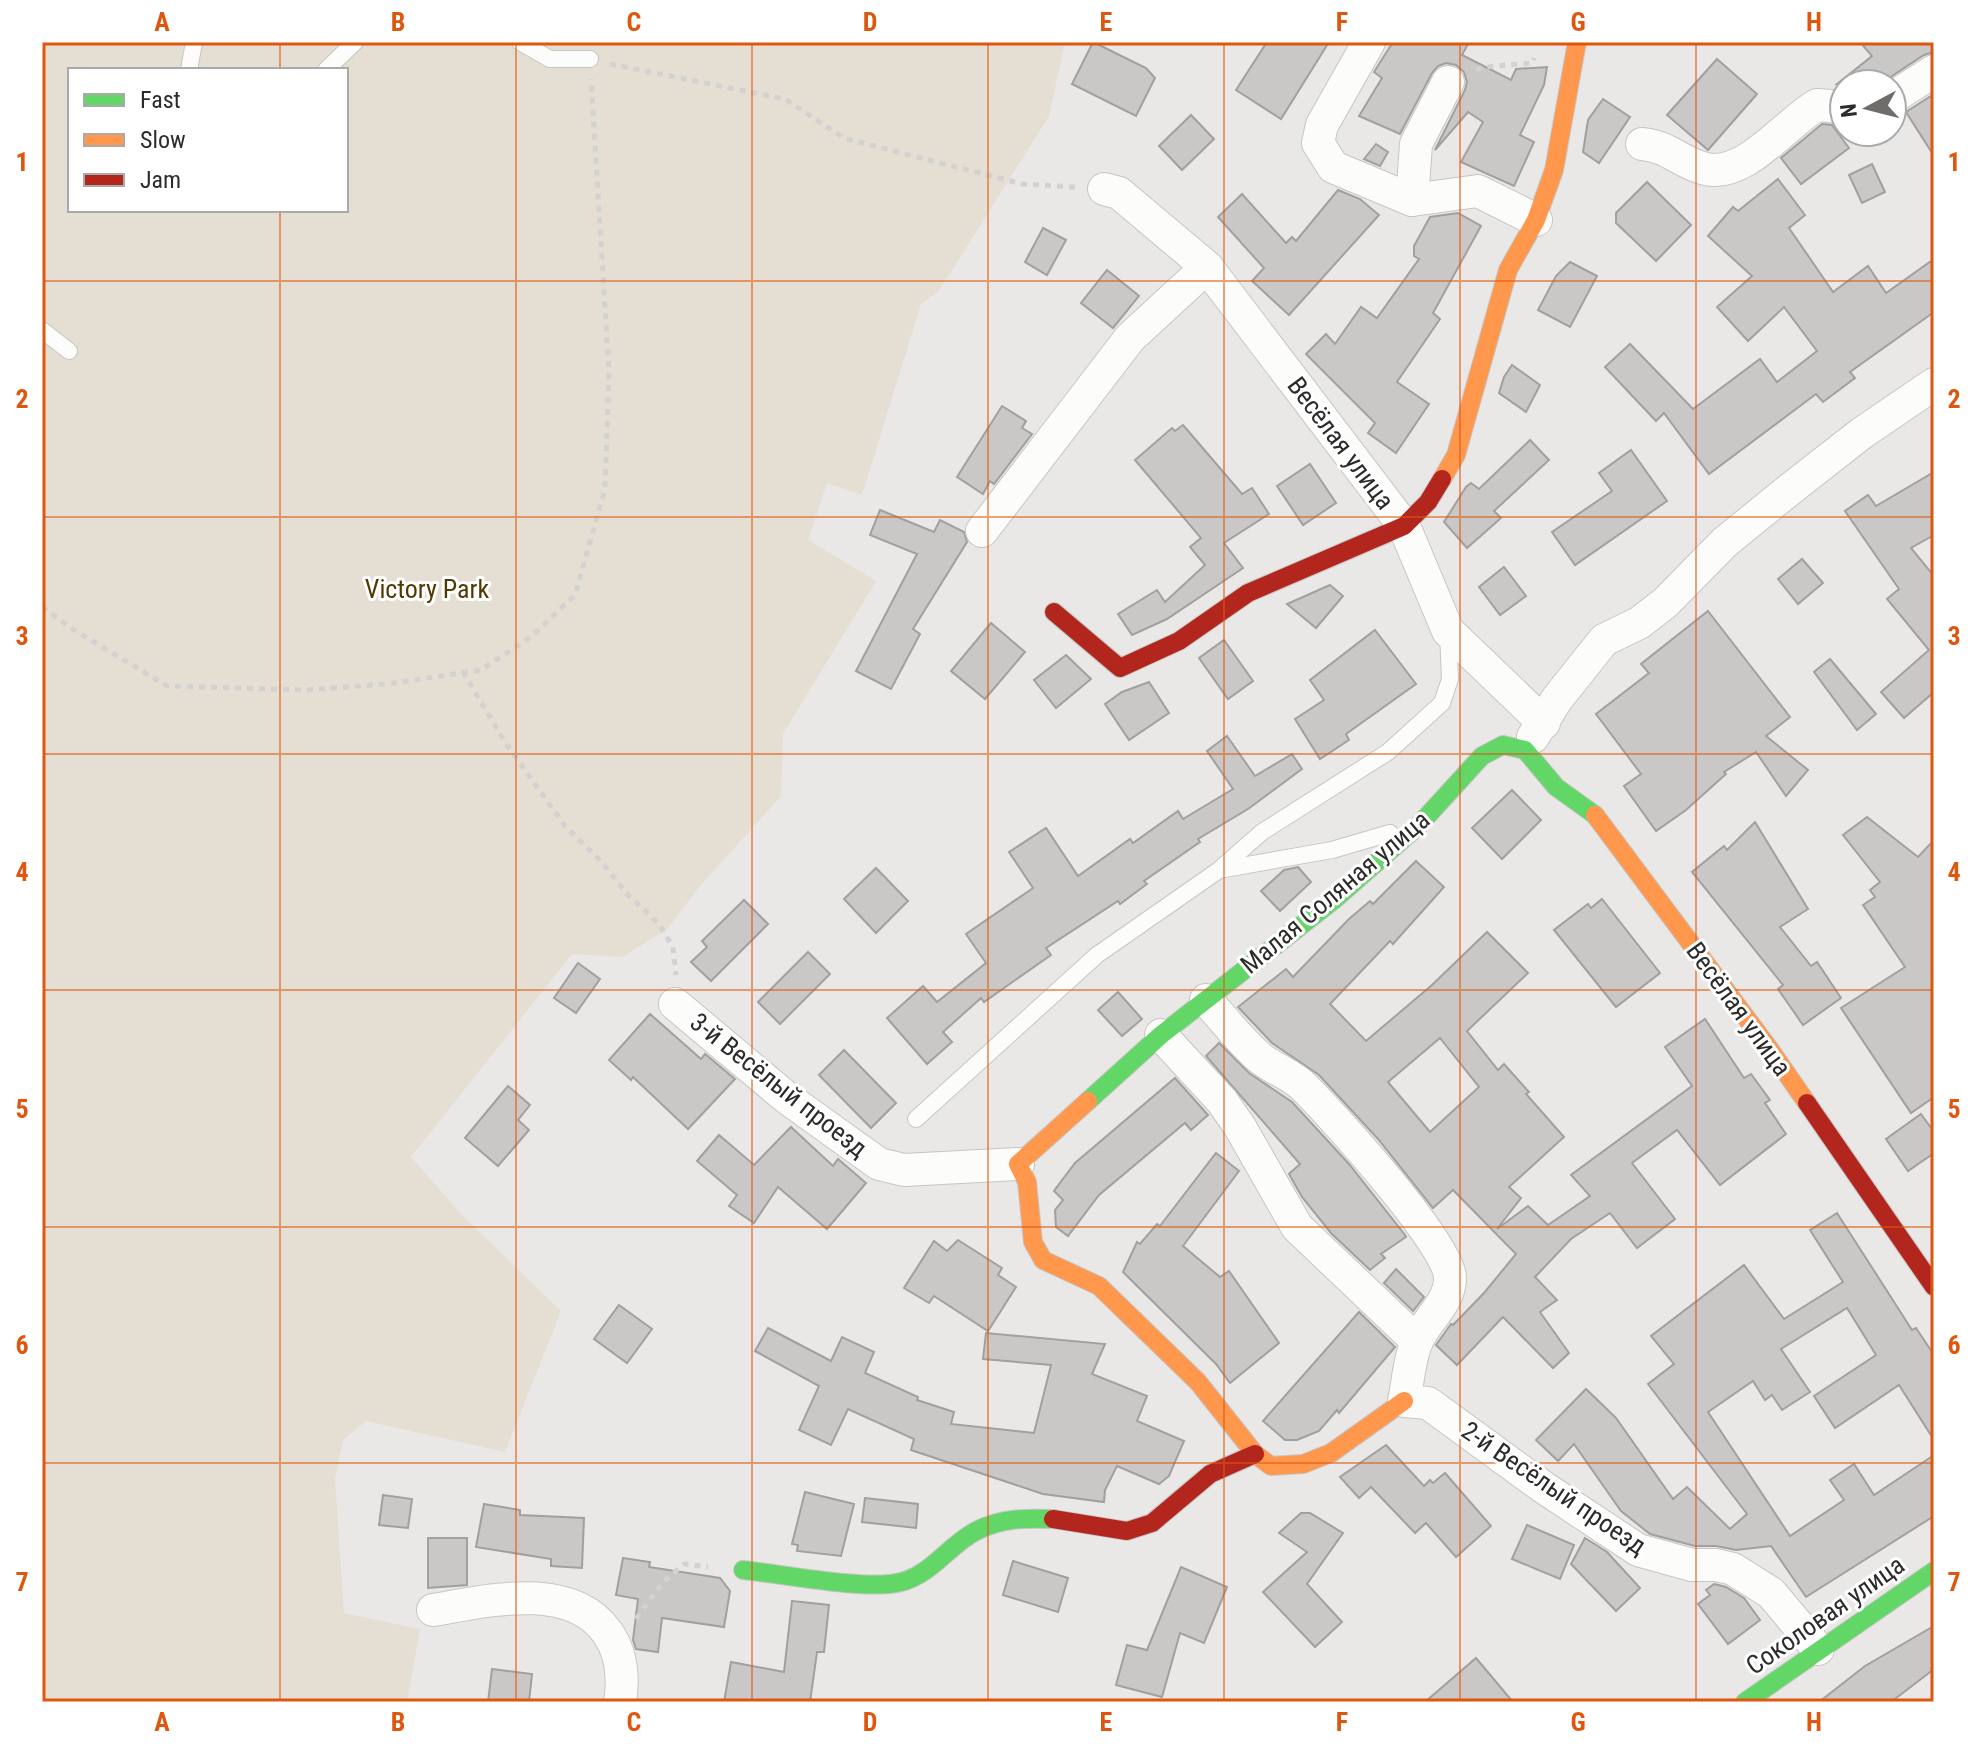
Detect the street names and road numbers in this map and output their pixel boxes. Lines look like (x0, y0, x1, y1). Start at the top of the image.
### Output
street label: Весёлая улица (1282, 371, 1400, 515)
street label: Малая Соляная улица (1235, 804, 1435, 980)
street label: Весёлая улица (1681, 936, 1797, 1082)
street label: 3-й Весёлый проезд (685, 1007, 873, 1163)
street label: 2-й Весёлый проезд (1456, 1415, 1652, 1561)
street label: Соколовая улица (1740, 1549, 1910, 1681)

